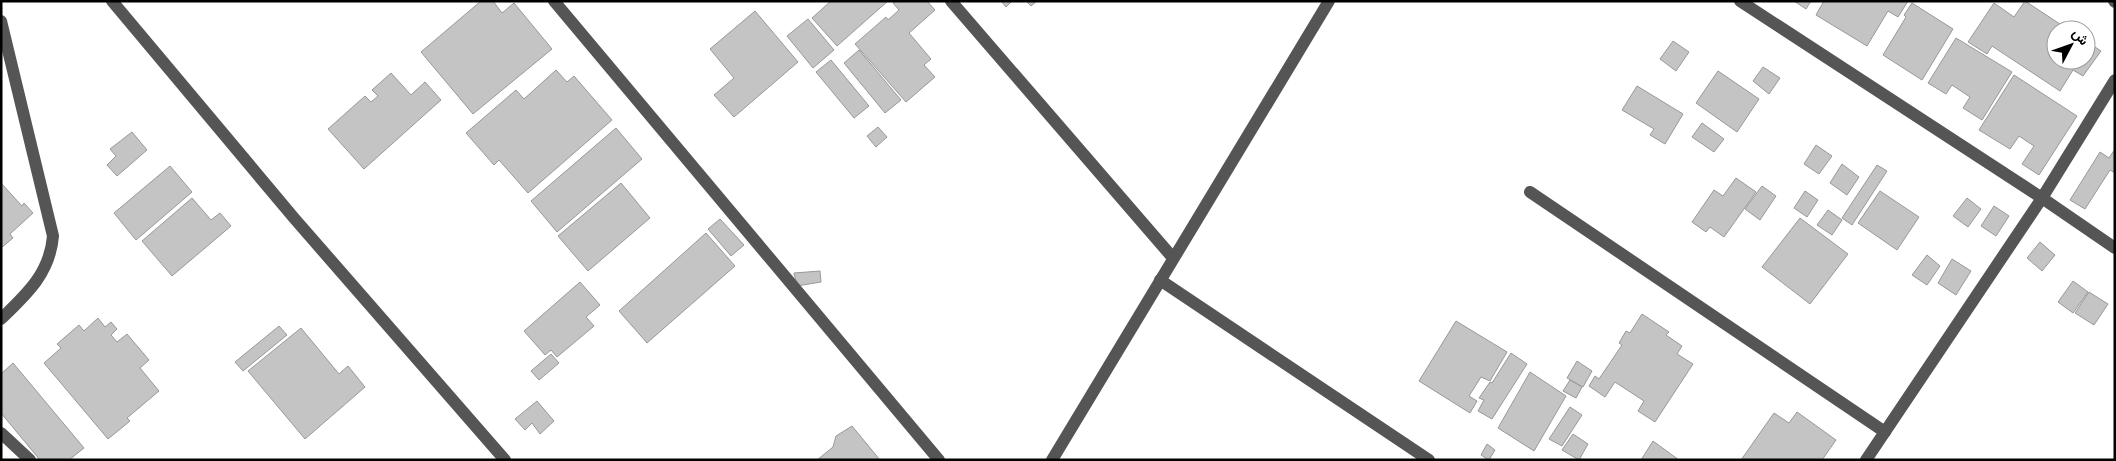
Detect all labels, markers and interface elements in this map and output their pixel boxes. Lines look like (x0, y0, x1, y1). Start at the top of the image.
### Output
north arrow (2046, 20, 2096, 70)
text: ش (2068, 25, 2092, 49)

